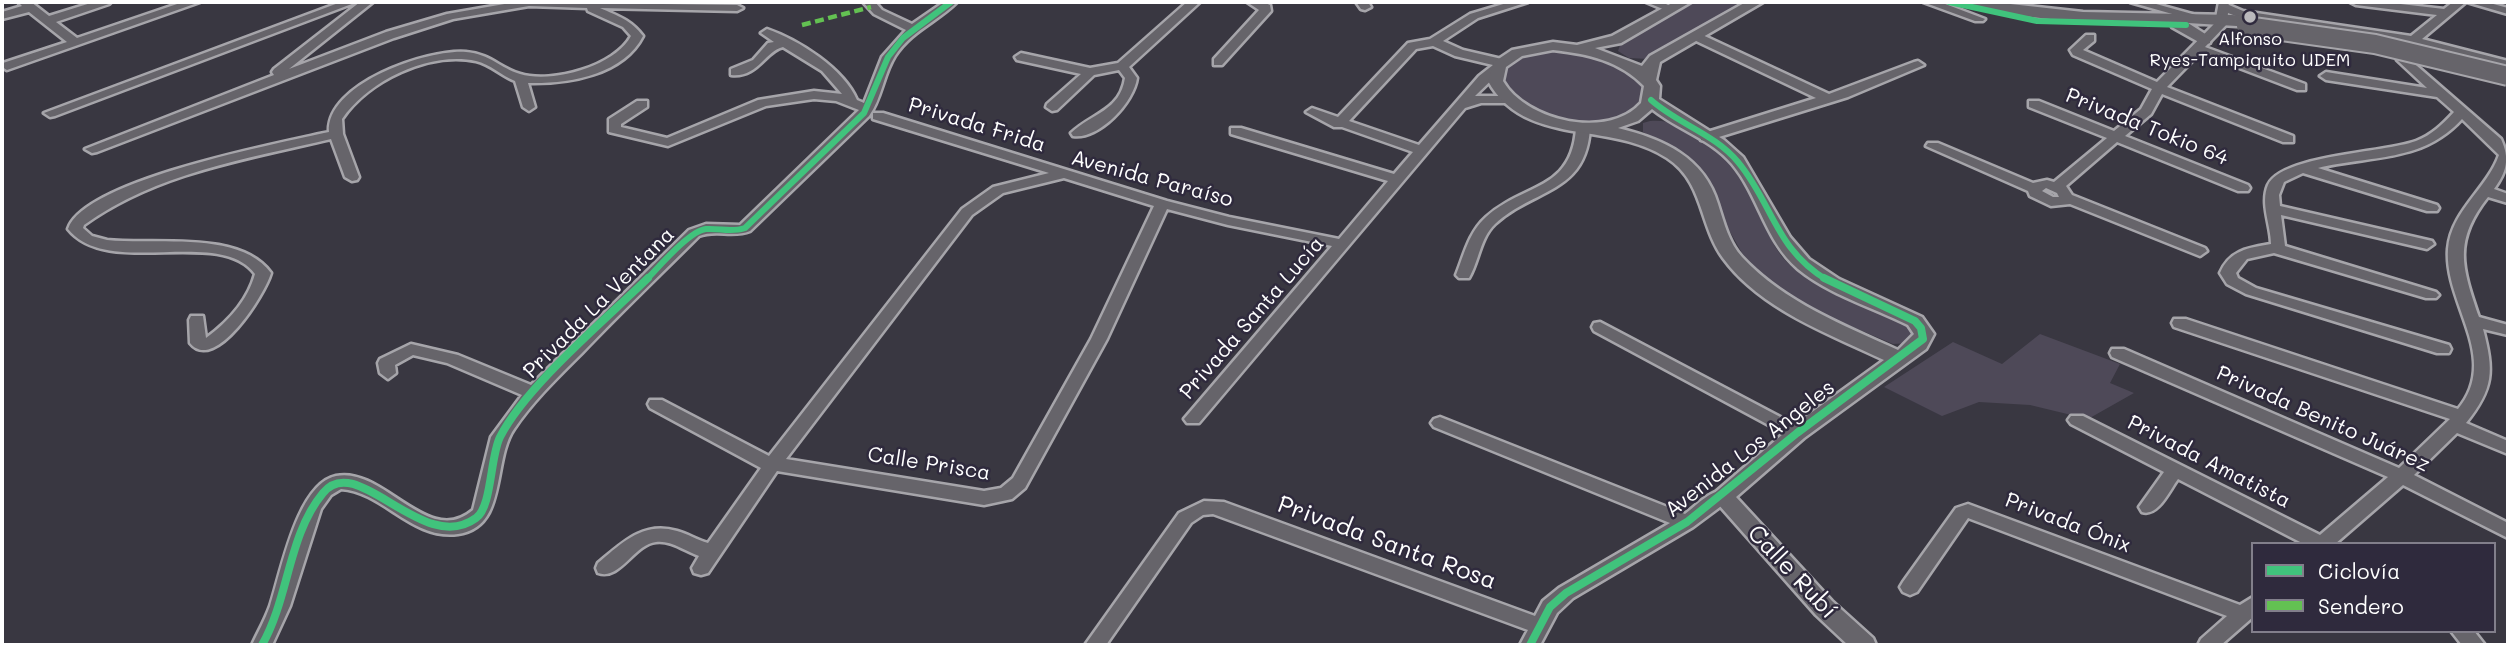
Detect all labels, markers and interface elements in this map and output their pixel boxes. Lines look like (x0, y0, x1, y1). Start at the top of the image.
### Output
marker: Alfonso Ryes-Tampiquito UDEM (2242, 9, 2258, 25)
place label: Alfonso Ryes-Tampiquito UDEM (2150, 28, 2350, 70)
street label: Privada Tokio 64 (2062, 83, 2232, 171)
street label: Privada Frida (905, 92, 1049, 158)
street label: Avenida Paraíso (1068, 145, 1236, 213)
street label: Privada La Ventana (518, 222, 680, 384)
street label: Privada Santa Lucía (1175, 232, 1329, 404)
street label: Privada Benito Juárez (2212, 361, 2434, 477)
street label: Avenida Los Angeles (1660, 375, 1840, 523)
street label: Privada Amatista (2123, 410, 2295, 514)
street label: Calle Prisca (866, 442, 992, 486)
street label: Privada Ónix (2002, 487, 2134, 559)
street label: Privada Santa Rosa (1274, 490, 1500, 596)
street label: Calle Rubí (1741, 519, 1843, 625)
legend (2251, 542, 2496, 633)
text: Ciclovía (2318, 557, 2400, 584)
text: Sendero (2318, 592, 2404, 619)

